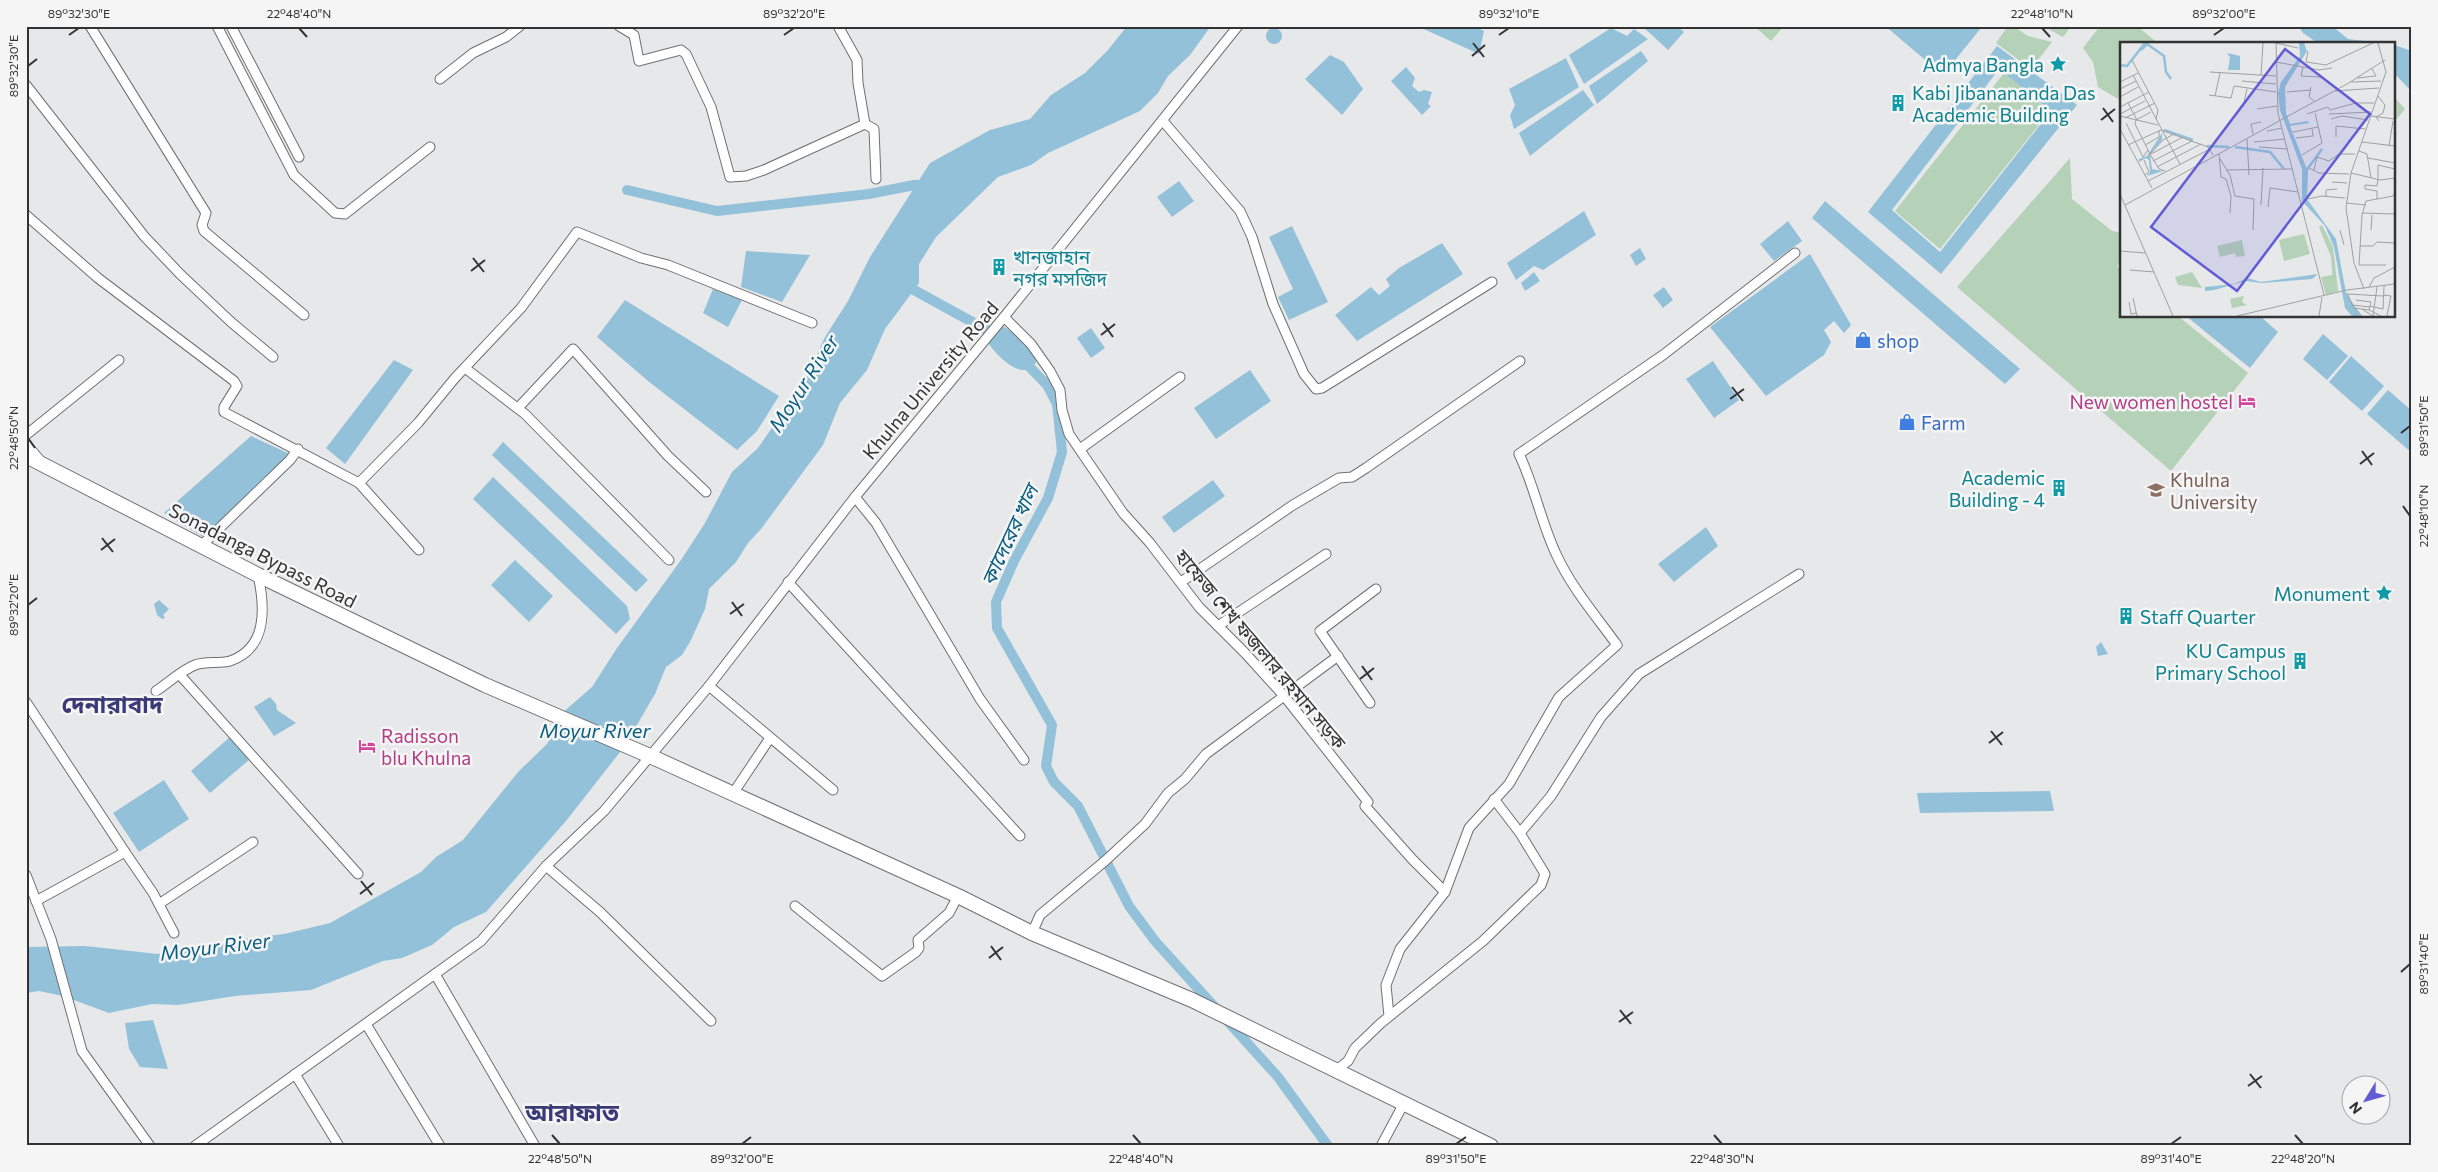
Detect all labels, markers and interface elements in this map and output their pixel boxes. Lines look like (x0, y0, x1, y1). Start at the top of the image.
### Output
text: 89°32'30"E (48, 6, 110, 20)
text: 22°48'40"N (267, 6, 331, 20)
text: 89°32'20"E (763, 6, 825, 20)
text: 89°32'10"E (1479, 6, 1539, 20)
text: 22°48'10"N (2011, 6, 2073, 20)
text: 89°32'00"E (2192, 6, 2256, 20)
text: 89°32'30"E (6, 35, 20, 97)
inset map (2120, 42, 2396, 318)
place label: Admya Bangla (1923, 53, 2044, 76)
place icon: Admya Bangla (2048, 54, 2068, 74)
place label: Kabi Jibanananda Das Academic Building (1912, 81, 2096, 126)
building icon: Kabi Jibanananda Das Academic Building (1888, 93, 1908, 113)
place label: খানজাহান নগর মসজিদ (1012, 245, 1108, 290)
building icon: খানজাহান নগর মসজিদ (989, 257, 1009, 277)
street label: Khulna University Road (857, 296, 1003, 464)
water label: Moyur River (763, 329, 844, 436)
place label: shop (1877, 329, 1919, 352)
shop icon: shop (1853, 330, 1873, 350)
place label: New women hostel (2070, 390, 2233, 413)
hotel icon: New women hostel (2237, 391, 2257, 411)
text: 89°31'50"E (2416, 396, 2430, 456)
text: 22°48'50"N (6, 406, 20, 470)
place label: Farm (1921, 411, 1966, 434)
shop icon: Farm (1897, 412, 1917, 432)
place label: Academic Building - 4 (1949, 466, 2045, 511)
place label: Khulna University (2170, 468, 2258, 513)
water label: কাদেরের খাল (975, 478, 1044, 589)
building icon: Academic Building - 4 (2049, 478, 2069, 498)
school or university icon: Khulna University (2146, 480, 2166, 500)
text: 22°48'10"N (2416, 485, 2430, 547)
street label: Sonadanga Bypass Road (165, 498, 361, 612)
street label: হাফেজ শেখ ফজলার রহমান সড়ক (1170, 544, 1352, 754)
text: 89°32'20"E (6, 574, 20, 636)
place label: Monument (2274, 582, 2370, 605)
place icon: Monument (2374, 583, 2394, 603)
place label: Staff Quarter (2140, 605, 2256, 628)
building icon: Staff Quarter (2116, 606, 2136, 626)
place label: KU Campus Primary School (2155, 639, 2286, 684)
building icon: KU Campus Primary School (2290, 651, 2310, 671)
district label: দেনারাবাদ (61, 689, 163, 718)
water label: Moyur River (540, 718, 651, 742)
place label: Radisson blu Khulna (381, 724, 471, 769)
hotel icon: Radisson blu Khulna (357, 736, 377, 756)
water label: Moyur River (159, 927, 272, 965)
text: 89°31'40"E (2416, 933, 2430, 995)
north arrow (2340, 1074, 2390, 1124)
district label: আরাফাত (524, 1097, 620, 1126)
text: N (2345, 1099, 2365, 1117)
text: 22°48'50"N (528, 1151, 592, 1165)
text: 89°32'00"E (710, 1151, 774, 1165)
text: 22°48'40"N (1109, 1151, 1173, 1165)
text: 89°31'50"E (1426, 1151, 1486, 1165)
text: 22°48'30"N (1690, 1151, 1754, 1165)
text: 89°31'40"E (2140, 1151, 2202, 1165)
text: 22°48'20"N (2271, 1151, 2335, 1165)

